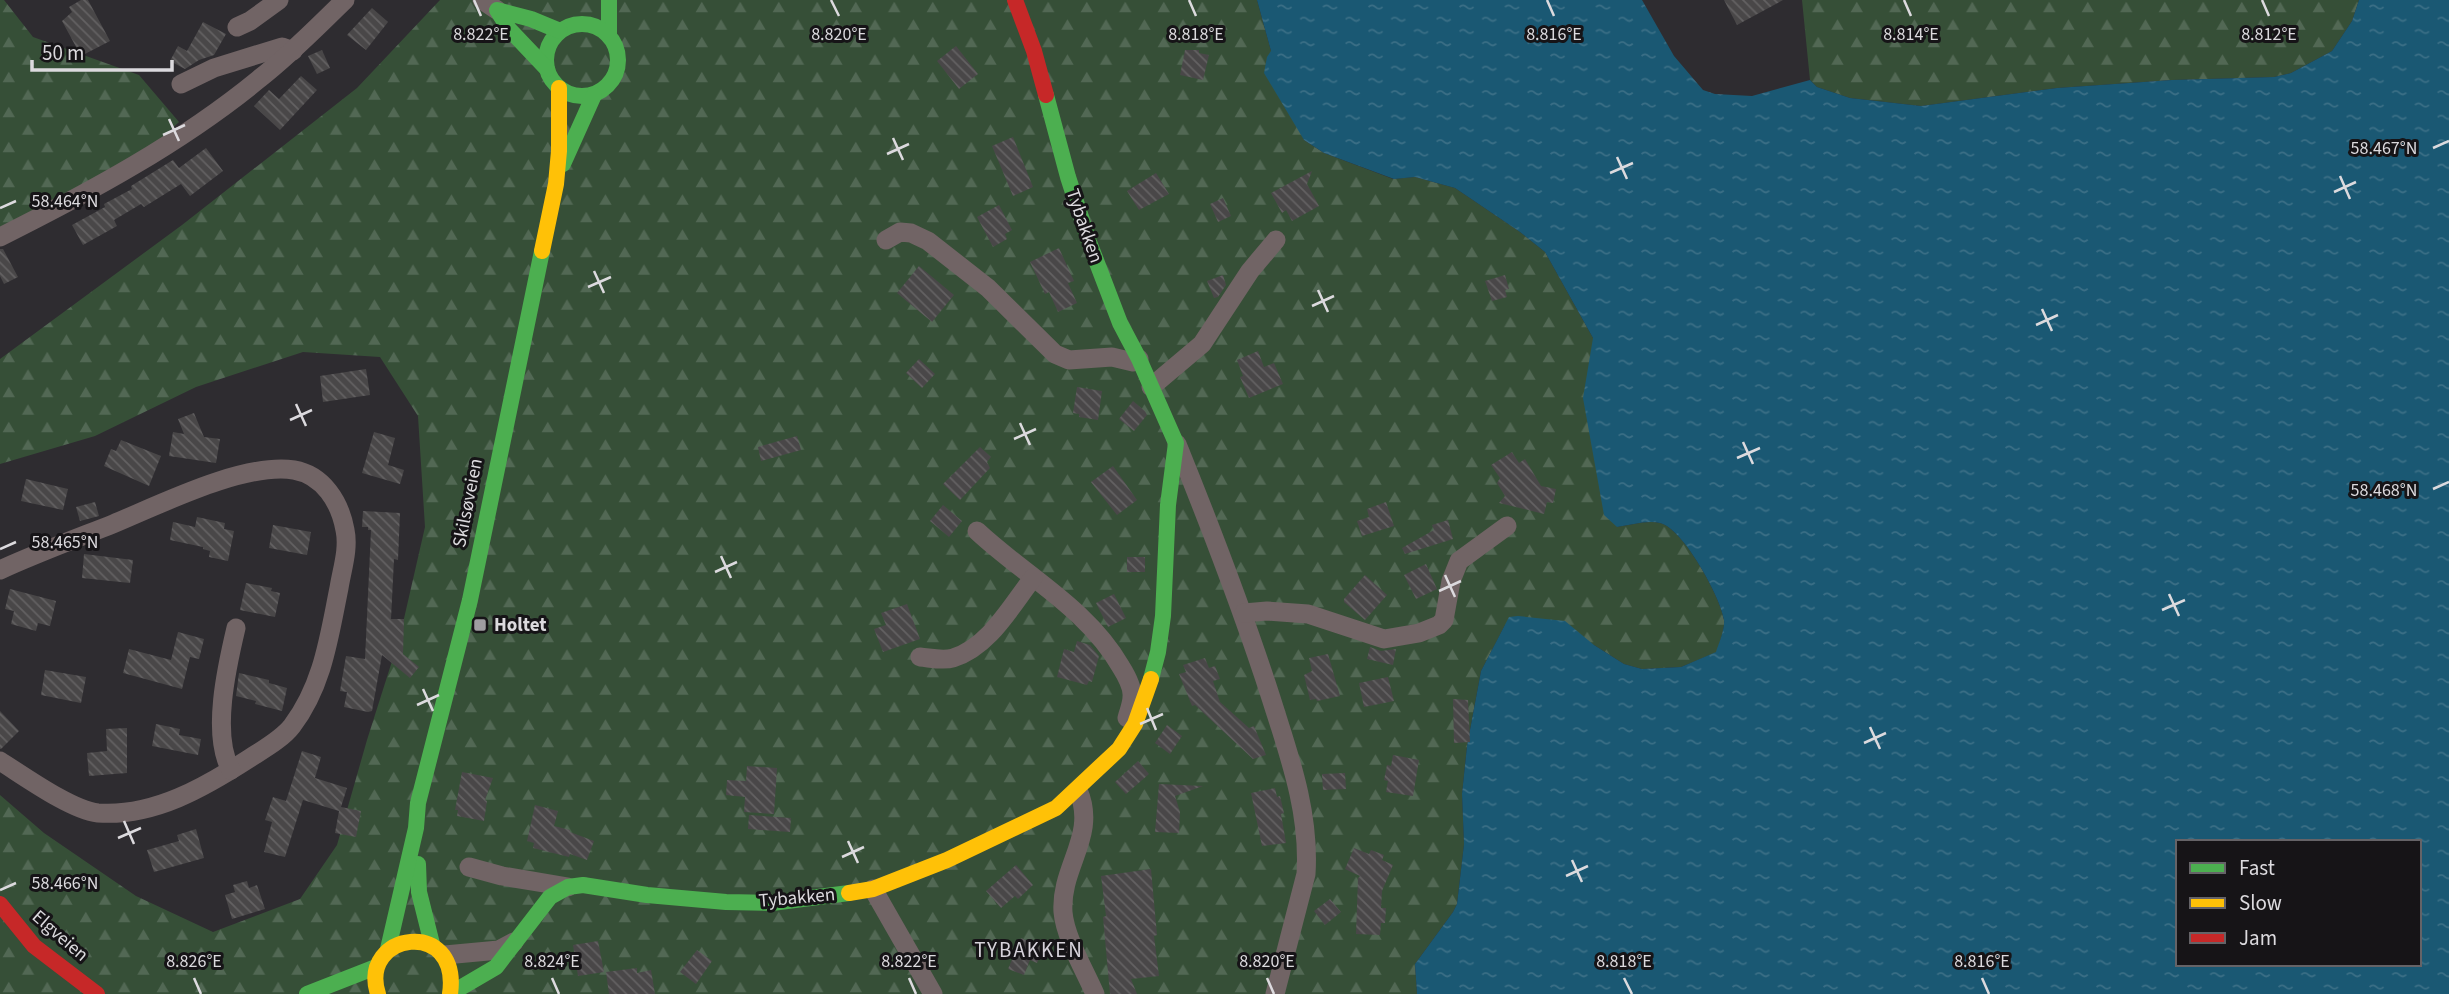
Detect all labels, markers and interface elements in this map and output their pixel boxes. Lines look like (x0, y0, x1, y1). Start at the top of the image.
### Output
text: 8.822°E (453, 22, 509, 47)
text: 8.820°E (811, 22, 867, 47)
text: 8.818°E (1168, 22, 1224, 47)
text: 8.816°E (1526, 22, 1582, 47)
text: 8.814°E (1883, 22, 1939, 47)
text: 8.812°E (2241, 22, 2297, 47)
scale bar (32, 28, 172, 72)
text: 50 m (42, 38, 84, 68)
text: 58.467°N (2351, 136, 2417, 161)
street label: Tybakken (1059, 185, 1109, 267)
text: 58.464°N (32, 189, 98, 214)
street label: Skilsøveien (446, 456, 490, 550)
text: 58.468°N (2351, 478, 2417, 503)
text: 58.465°N (32, 530, 98, 555)
place label: Holtet (494, 612, 547, 639)
marker: Holtet (472, 617, 488, 633)
legend (2176, 840, 2421, 966)
text: Fast (2239, 853, 2275, 883)
text: 58.466°N (32, 871, 98, 896)
street label: Tybakken (758, 881, 836, 915)
text: Slow (2239, 888, 2282, 918)
street label: Elgveien (26, 904, 94, 968)
text: Jam (2239, 923, 2277, 953)
district label: TYBAKKEN (974, 935, 1084, 965)
text: 8.826°E (166, 949, 222, 974)
text: 8.824°E (524, 949, 580, 974)
text: 8.822°E (881, 949, 937, 974)
text: 8.820°E (1239, 949, 1295, 974)
text: 8.818°E (1596, 949, 1652, 974)
text: 8.816°E (1954, 949, 2010, 974)

